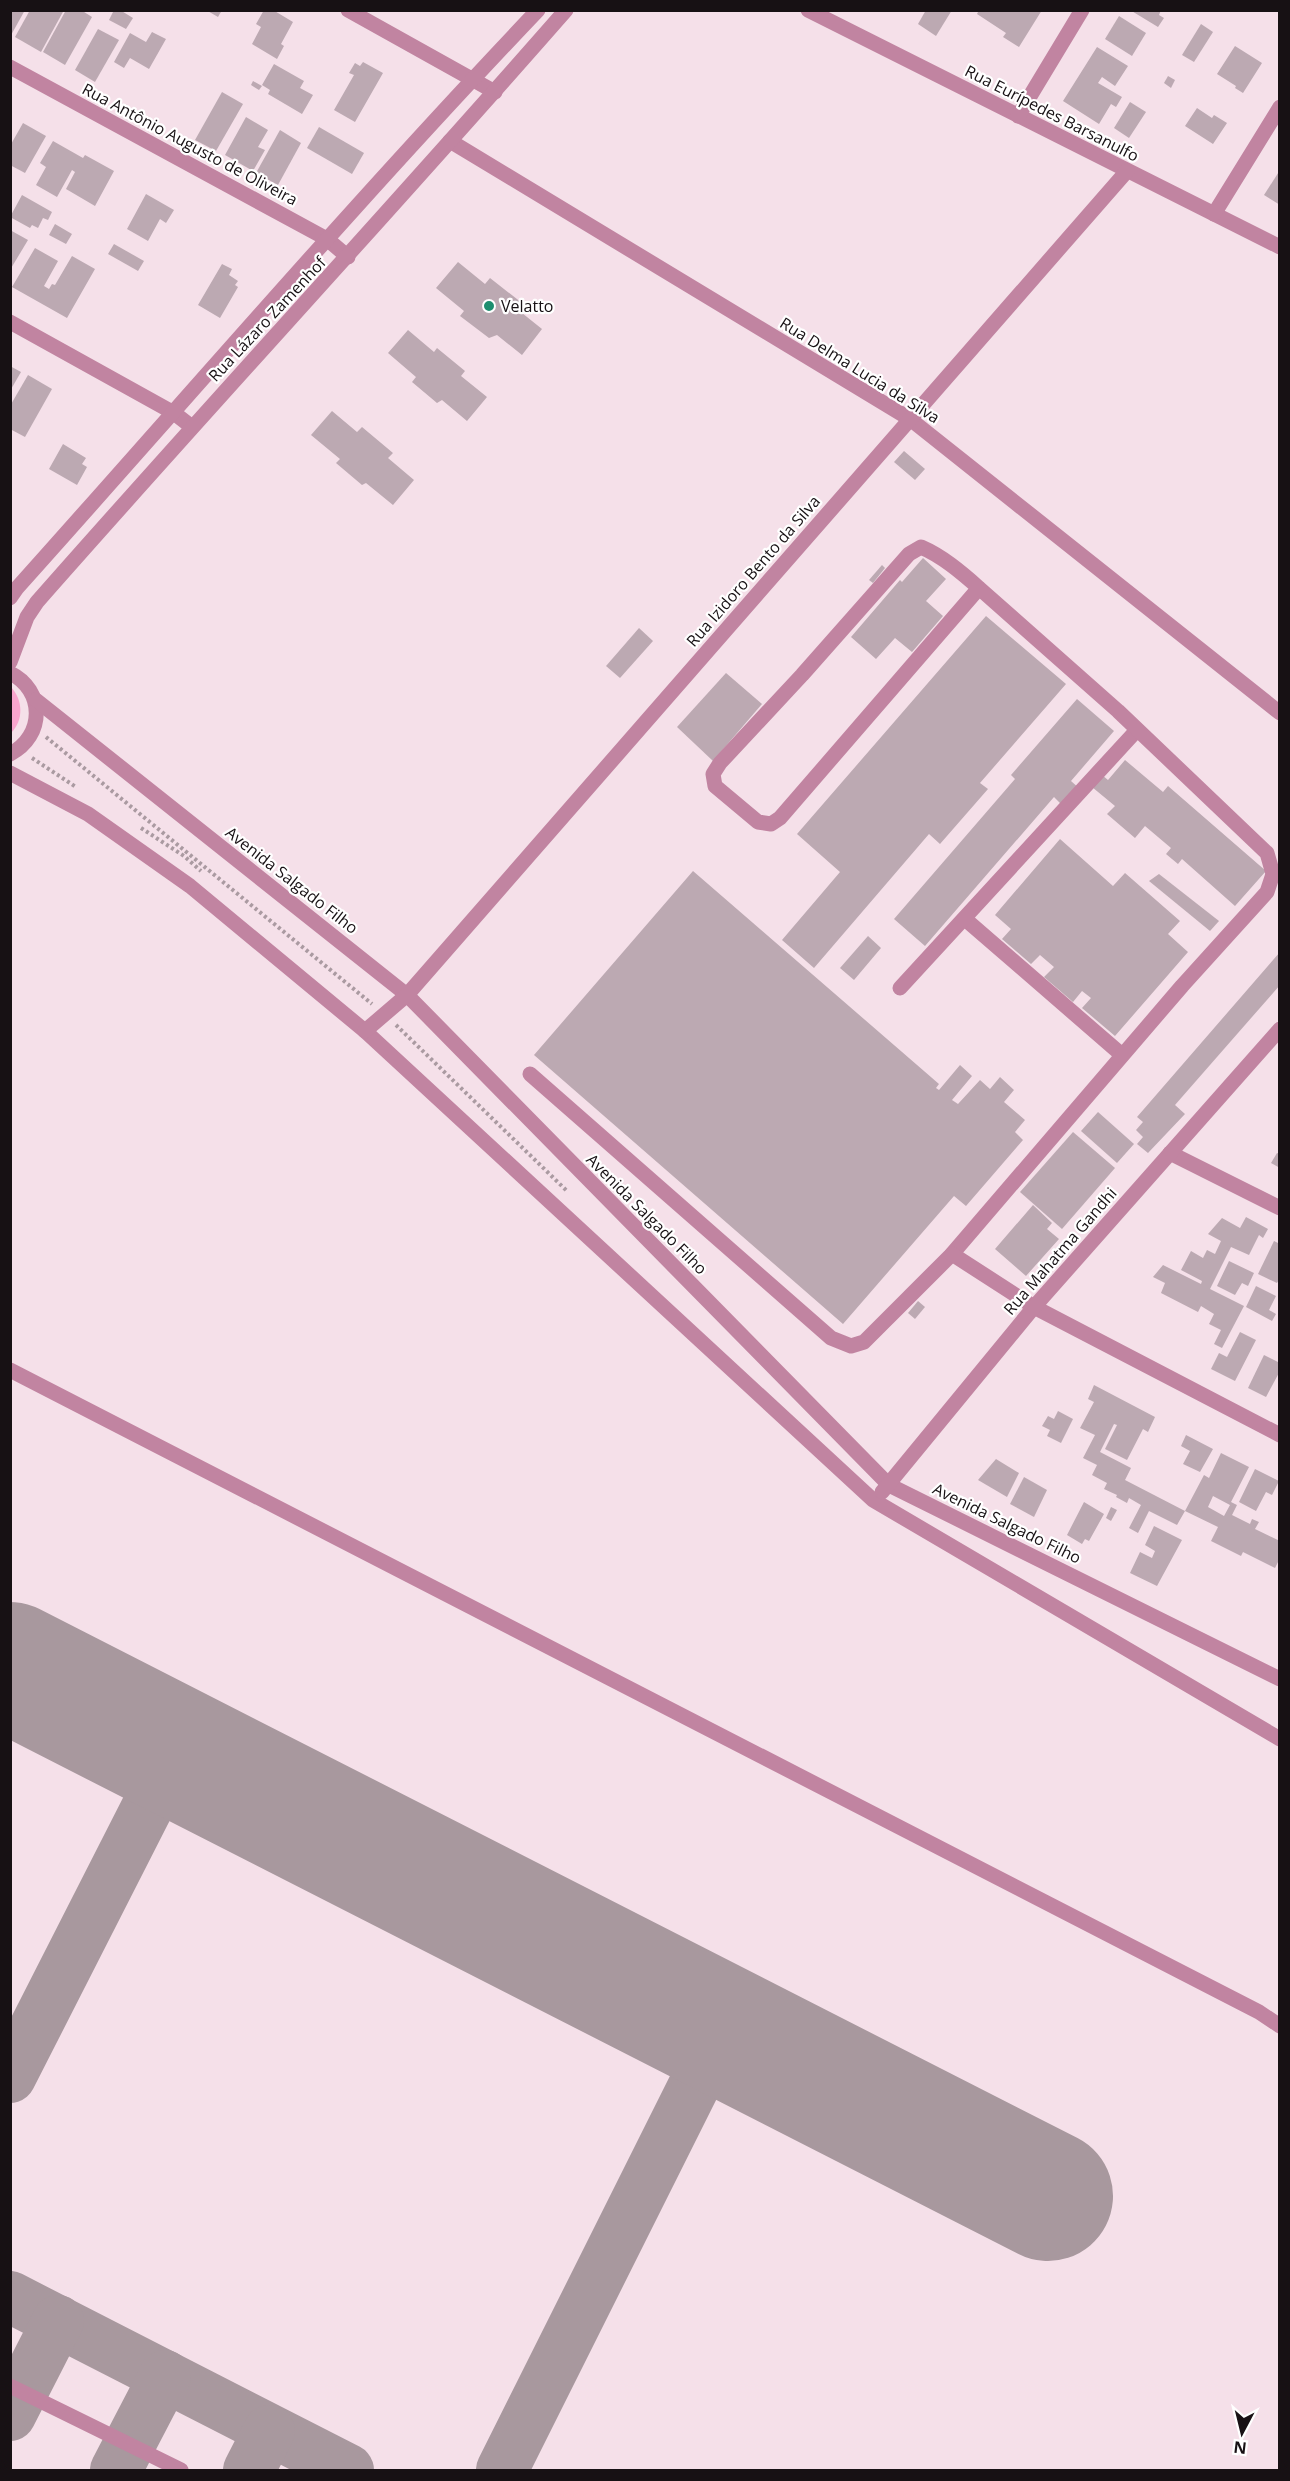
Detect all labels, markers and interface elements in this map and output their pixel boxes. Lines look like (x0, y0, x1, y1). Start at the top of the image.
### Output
street label: Rua Eurípedes Barsanulfo (961, 60, 1143, 166)
street label: Rua Antônio Augusto de Oliveira (78, 78, 302, 210)
street label: Rua Lázaro Zamenhof (203, 251, 332, 386)
place label: Velatto (501, 295, 553, 317)
marker: Velatto (482, 299, 496, 313)
street label: Rua Delma Lucia da Silva (776, 312, 944, 428)
street label: Rua Izidoro Bento da Silva (681, 491, 825, 651)
street label: Avenida Salgado Filho (221, 821, 363, 939)
street label: Avenida Salgado Filho (582, 1149, 712, 1279)
street label: Rua Mahatma Gandhi (998, 1183, 1122, 1319)
street label: Avenida Salgado Filho (929, 1478, 1085, 1568)
north arrow (1212, 2403, 1272, 2463)
text: N (1232, 2436, 1248, 2460)

